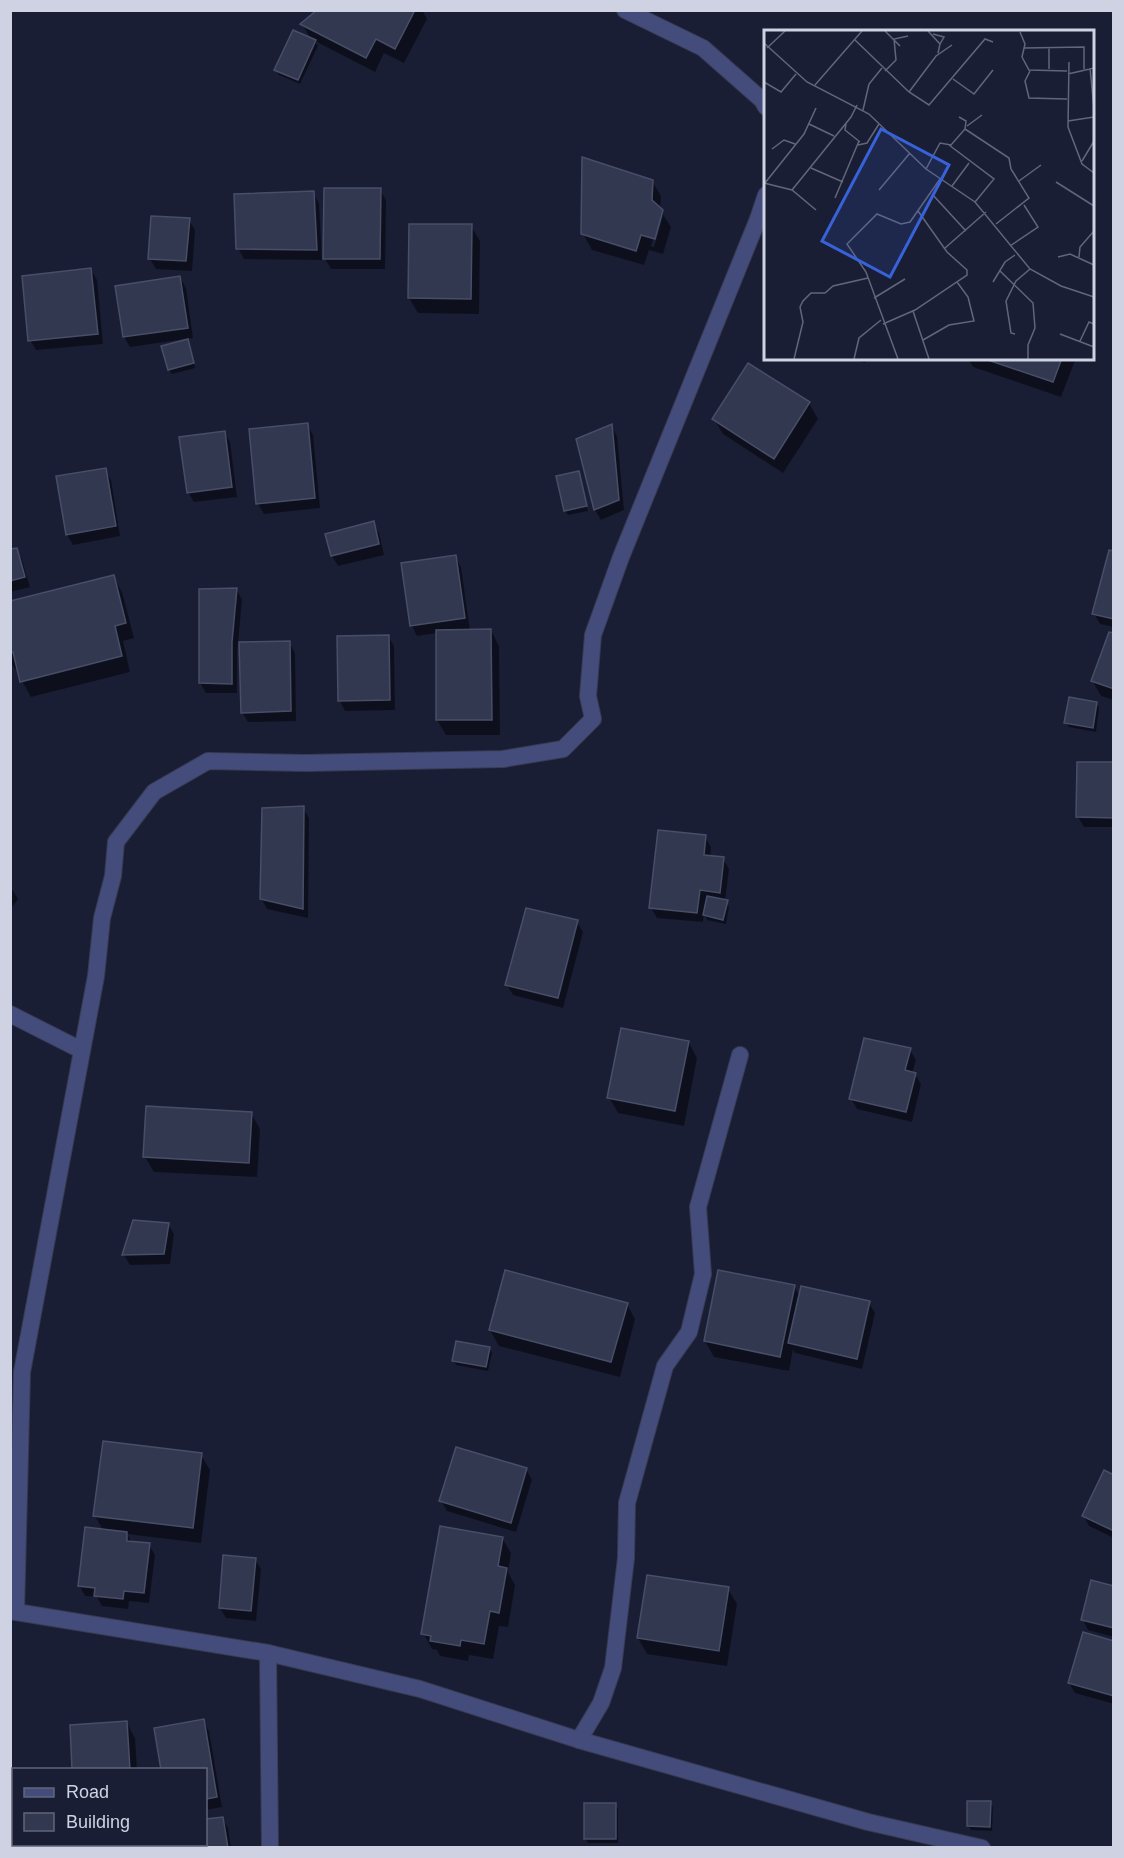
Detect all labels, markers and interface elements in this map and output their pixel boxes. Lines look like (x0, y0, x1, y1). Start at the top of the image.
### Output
inset map (764, 30, 1094, 360)
legend (12, 1768, 207, 1846)
text: Road (66, 1782, 109, 1802)
text: Building (66, 1812, 130, 1832)

